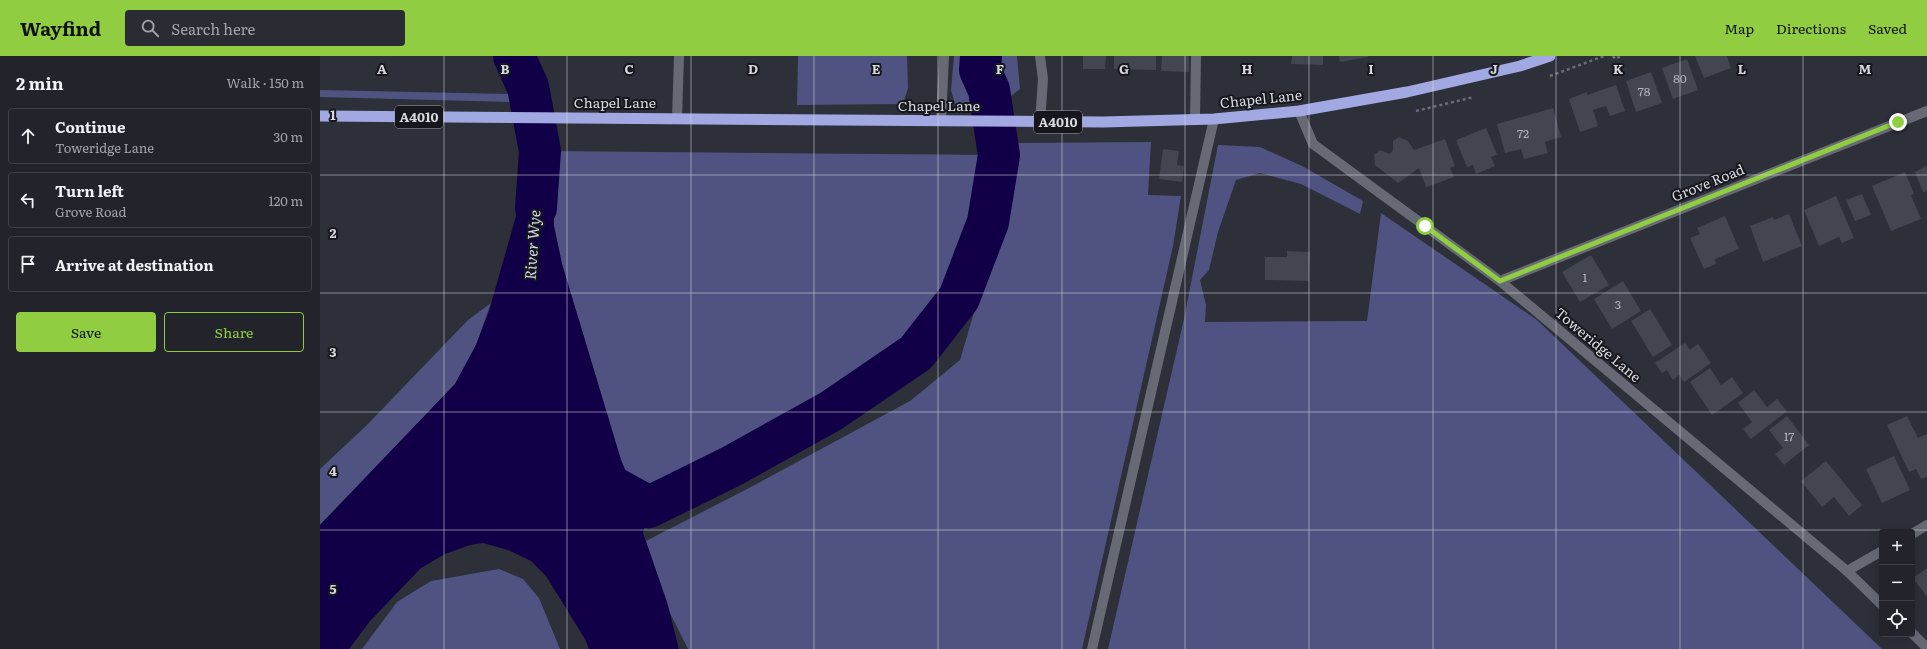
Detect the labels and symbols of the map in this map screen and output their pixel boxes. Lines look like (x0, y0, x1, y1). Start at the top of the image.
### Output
text: A (377, 59, 387, 78)
text: B (501, 59, 510, 78)
text: C (624, 59, 634, 78)
text: D (748, 59, 758, 78)
text: E (872, 59, 881, 78)
text: F (996, 59, 1004, 78)
text: G (1119, 59, 1129, 78)
text: H (1242, 59, 1253, 78)
text: I (1368, 59, 1374, 78)
text: J (1490, 59, 1498, 78)
text: K (1613, 59, 1624, 78)
text: L (1738, 59, 1746, 78)
text: M (1859, 59, 1872, 78)
house number: 80 (1673, 69, 1687, 87)
house number: 78 (1638, 82, 1651, 100)
street label: Chapel Lane (1219, 84, 1303, 112)
street label: Chapel Lane (574, 92, 656, 112)
street label: Chapel Lane (898, 95, 980, 115)
text: 1 (330, 105, 336, 124)
road number: A4010 (395, 106, 443, 128)
road number: A4010 (1034, 111, 1082, 133)
route end (1889, 113, 1907, 131)
house number: 72 (1517, 124, 1529, 142)
street label: Grove Road (1668, 158, 1747, 206)
water label: River Wye (518, 209, 545, 281)
route start (1416, 217, 1434, 235)
text: 2 (330, 223, 337, 242)
house number: 1 (1583, 268, 1588, 286)
house number: 3 (1615, 295, 1621, 313)
street label: Toweridge Lane (1551, 302, 1646, 386)
text: 3 (329, 342, 337, 361)
house number: 17 (1784, 427, 1794, 445)
text: 4 (329, 461, 337, 480)
text: 5 (329, 579, 337, 598)

